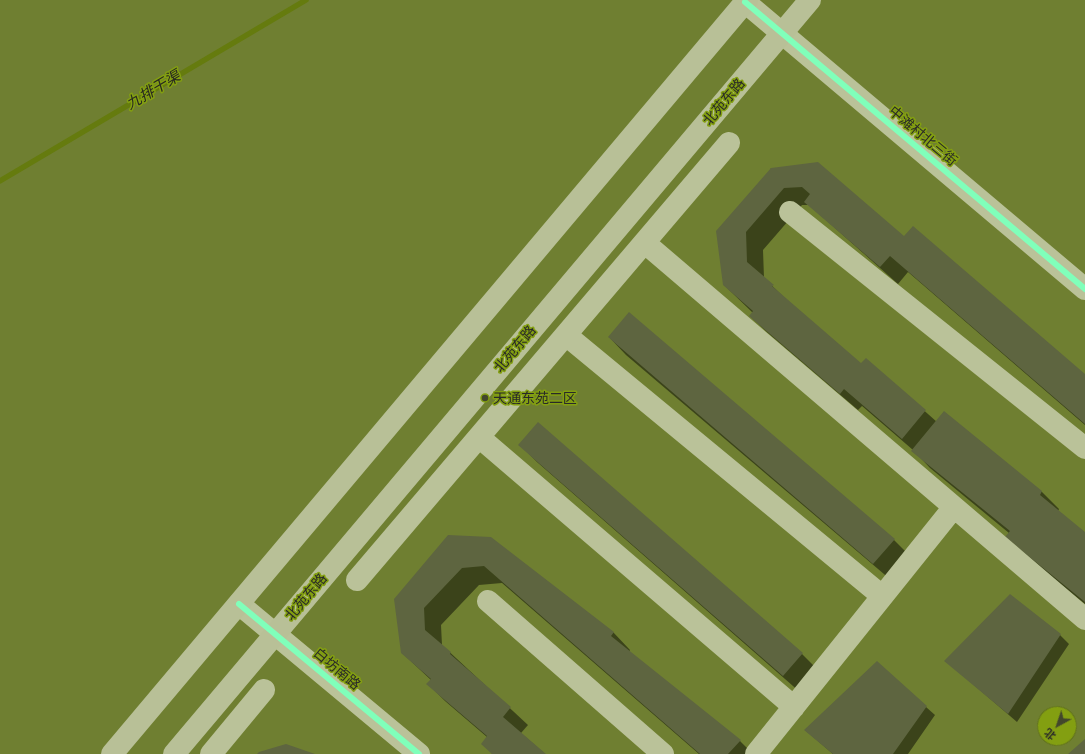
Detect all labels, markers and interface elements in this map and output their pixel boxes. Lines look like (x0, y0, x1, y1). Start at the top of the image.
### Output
water label: 九排干渠 (123, 67, 183, 113)
street label: 北苑东路 (700, 75, 748, 129)
street label: 中滩村北三街 (885, 103, 961, 169)
street label: 北苑东路 (491, 322, 539, 376)
place label: 天通东苑二区 (493, 390, 577, 406)
marker: 天通东苑二区 (480, 393, 490, 403)
street label: 北苑东路 (282, 570, 330, 624)
street label: 白坊南路 (310, 645, 364, 693)
north arrow (1037, 706, 1077, 746)
text: 北 (1042, 726, 1058, 743)

